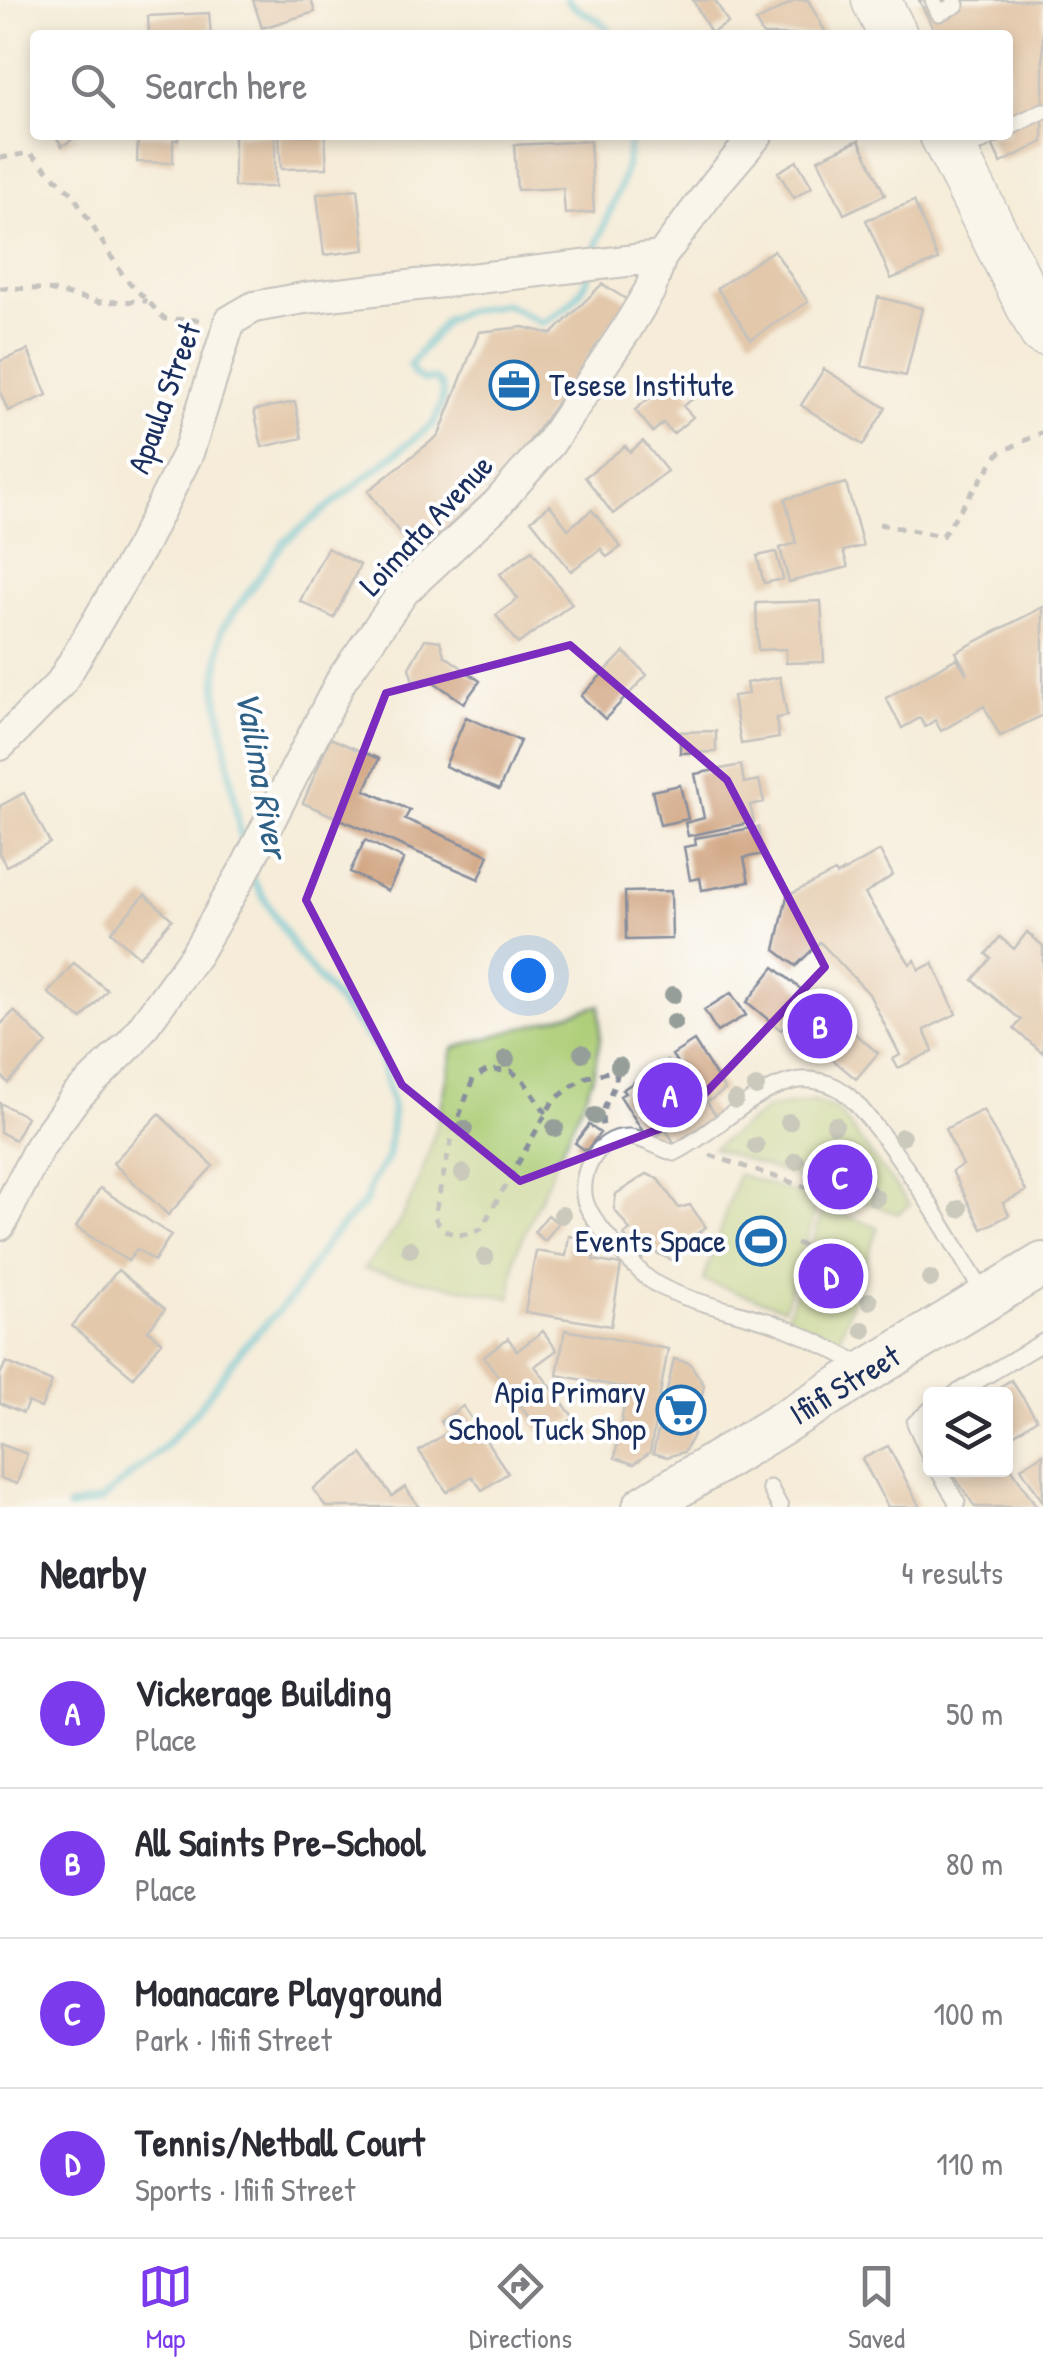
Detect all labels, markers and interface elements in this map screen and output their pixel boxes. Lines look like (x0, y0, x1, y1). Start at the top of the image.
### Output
search box (30, 30, 1013, 140)
icon: search (65, 58, 120, 113)
text: Search here (145, 59, 307, 111)
street label: Apaula Street (116, 316, 211, 479)
office icon: Tesese Institute (488, 359, 540, 411)
place label: Tesese Institute (549, 363, 734, 406)
street label: Loimata Avenue (349, 445, 502, 605)
water label: Vailima River (225, 687, 301, 866)
your location (503, 950, 554, 1001)
pin: B (788, 988, 852, 1064)
pin: A (638, 1058, 702, 1132)
pin: C (808, 1140, 872, 1214)
sports icon: Events Space (735, 1215, 787, 1267)
place label: Events Space (575, 1219, 726, 1262)
pin: D (798, 1238, 864, 1314)
street label: Ifiifi Street (781, 1334, 909, 1434)
place label: Apia Primary School Tuck Shop (448, 1370, 646, 1450)
supermarket icon: Apia Primary School Tuck Shop (655, 1384, 707, 1436)
map controls (923, 1387, 1013, 1477)
button: layers (923, 1387, 1013, 1477)
text: Nearby (40, 1544, 147, 1601)
text: 4 results (902, 1551, 1003, 1594)
text: Vickerage Building (135, 1666, 391, 1718)
text: A (65, 1692, 80, 1735)
text: 50 m (946, 1692, 1003, 1735)
text: Place (135, 1718, 197, 1761)
text: All Saints Pre-School (135, 1816, 425, 1868)
text: B (64, 1842, 81, 1885)
text: 80 m (946, 1842, 1003, 1885)
text: Place (135, 1868, 197, 1911)
text: Moanacare Playground (135, 1966, 441, 2018)
text: C (64, 1992, 81, 2035)
text: 100 m (934, 1992, 1003, 2035)
text: Park · Ifiifi Street (135, 2018, 332, 2061)
text: Tennis/Netball Court (135, 2116, 425, 2168)
text: D (65, 2142, 80, 2185)
text: 110 m (936, 2142, 1003, 2185)
text: Sports · Ifiifi Street (135, 2168, 355, 2211)
tab: Map (138, 2259, 193, 2357)
tab: Directions (469, 2259, 572, 2357)
tab: Saved (848, 2259, 905, 2357)

